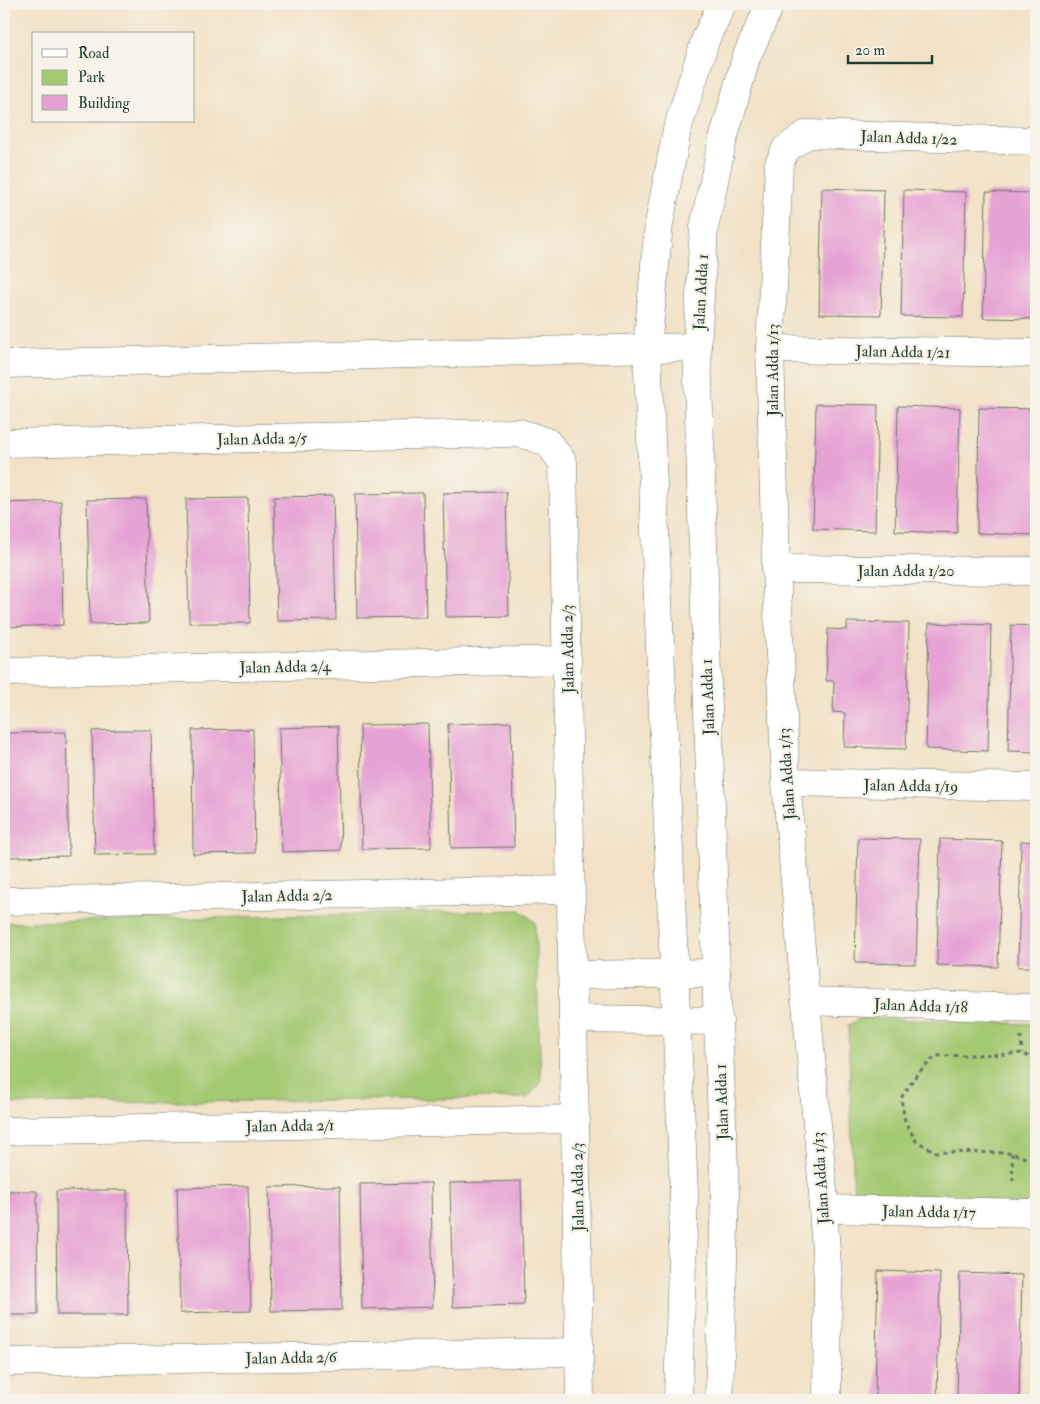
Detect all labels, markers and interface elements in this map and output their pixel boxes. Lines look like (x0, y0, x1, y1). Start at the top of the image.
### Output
legend (32, 32, 195, 122)
scale bar (848, 32, 931, 64)
text: 20 m (855, 41, 885, 60)
text: Road (78, 44, 110, 63)
text: Park (78, 68, 105, 87)
text: Building (78, 94, 130, 113)
street label: Jalan Adda 1/22 (859, 126, 958, 151)
street label: Jalan Adda 1 (689, 253, 714, 332)
street label: Jalan Adda 1/13 (763, 324, 784, 417)
street label: Jalan Adda 1/21 (855, 341, 950, 364)
street label: Jalan Adda 2/5 (216, 428, 307, 451)
street label: Jalan Adda 1/20 (856, 561, 955, 582)
street label: Jalan Adda 2/3 (557, 604, 580, 695)
street label: Jalan Adda 2/4 (238, 656, 332, 679)
street label: Jalan Adda 1 (697, 658, 720, 737)
street label: Jalan Adda 1/13 (774, 727, 801, 822)
street label: Jalan Adda 1/19 (863, 775, 958, 798)
street label: Jalan Adda 2/2 (240, 885, 333, 908)
street label: Jalan Adda 1/18 (873, 994, 969, 1019)
street label: Jalan Adda 1 (711, 1063, 734, 1142)
street label: Jalan Adda 2/1 (244, 1115, 335, 1138)
street label: Jalan Adda 1/13 (808, 1131, 835, 1226)
street label: Jalan Adda 2/3 (567, 1142, 590, 1233)
street label: Jalan Adda 1/17 (881, 1201, 977, 1224)
street label: Jalan Adda 2/6 (244, 1347, 338, 1370)

